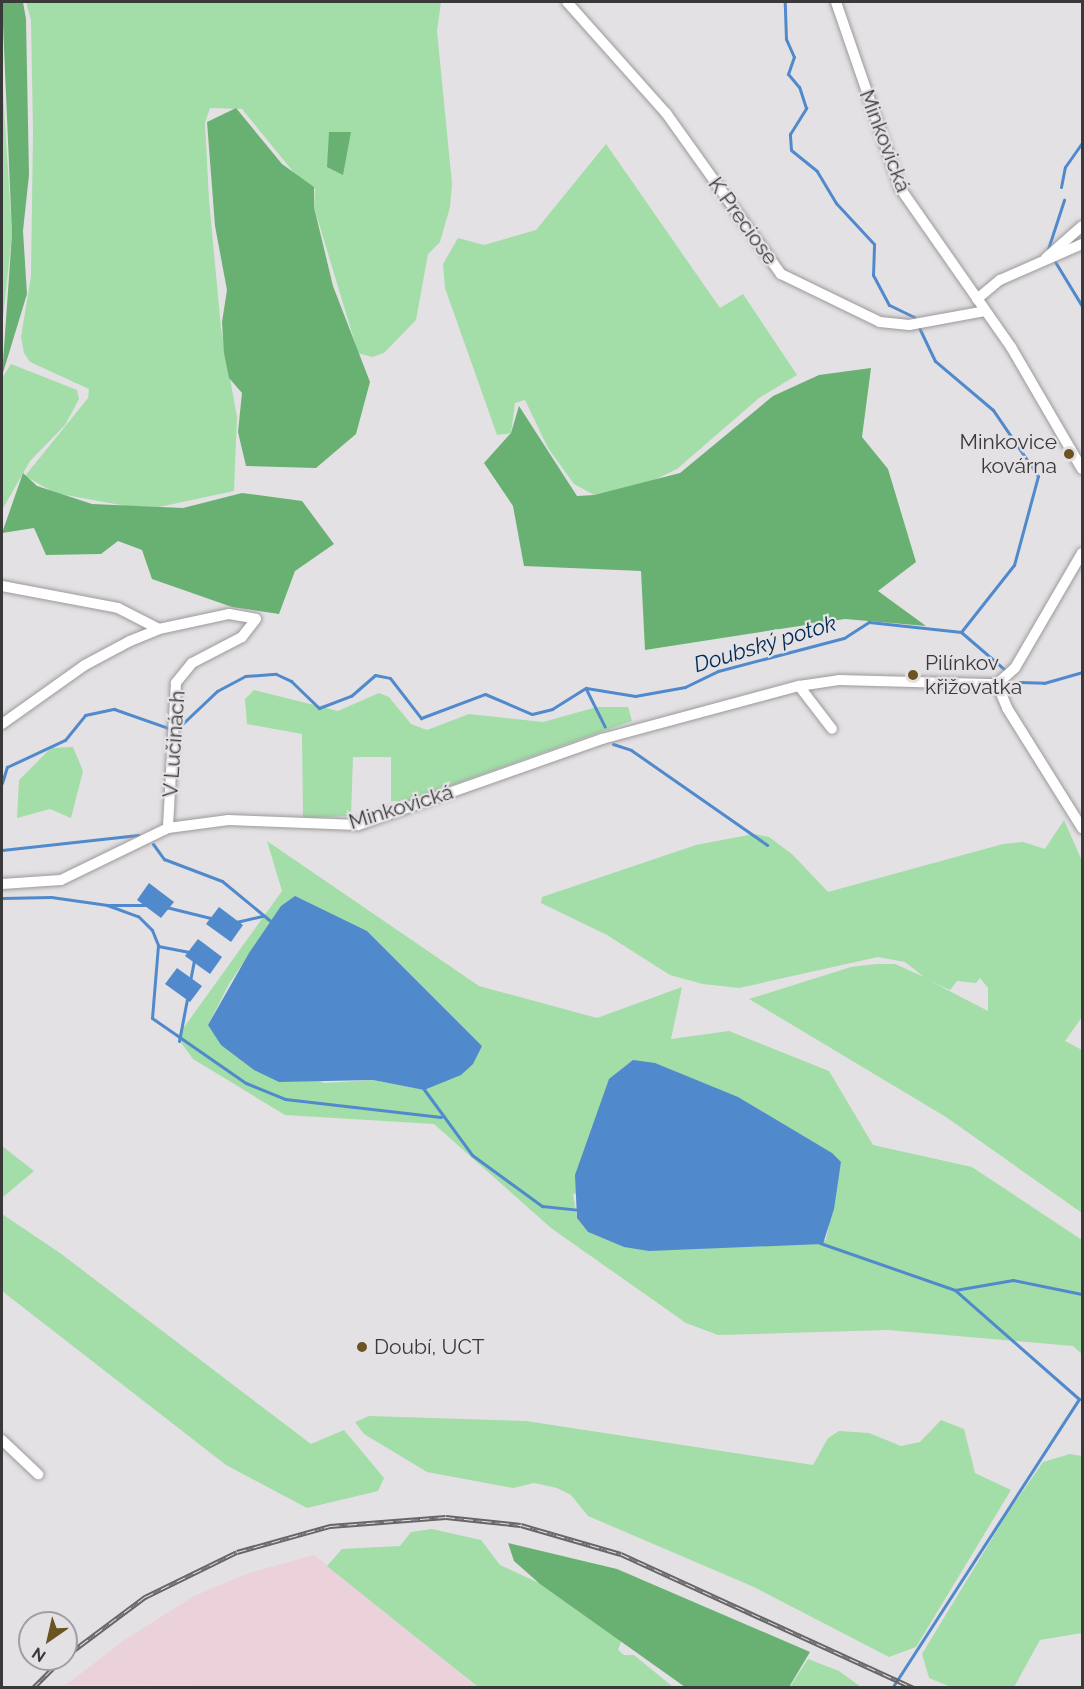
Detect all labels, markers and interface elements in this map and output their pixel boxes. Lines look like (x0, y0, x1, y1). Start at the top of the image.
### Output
street label: Minkovická (854, 86, 916, 196)
street label: K Preciose (703, 172, 783, 270)
place label: Minkovice kovárna (960, 429, 1057, 479)
marker: Minkovice kovárna (1062, 447, 1076, 461)
water label: Doubský potok (690, 610, 840, 678)
place label: Pilínkov křižovatka (925, 650, 1022, 700)
marker: Pilínkov křižovatka (906, 668, 920, 682)
street label: V Lučinách (158, 689, 190, 799)
street label: Minkovická (346, 779, 456, 835)
place label: Doubí, UCT (374, 1334, 485, 1360)
marker: Doubí, UCT (355, 1340, 369, 1354)
north arrow (18, 1611, 78, 1671)
text: N (28, 1643, 49, 1666)

